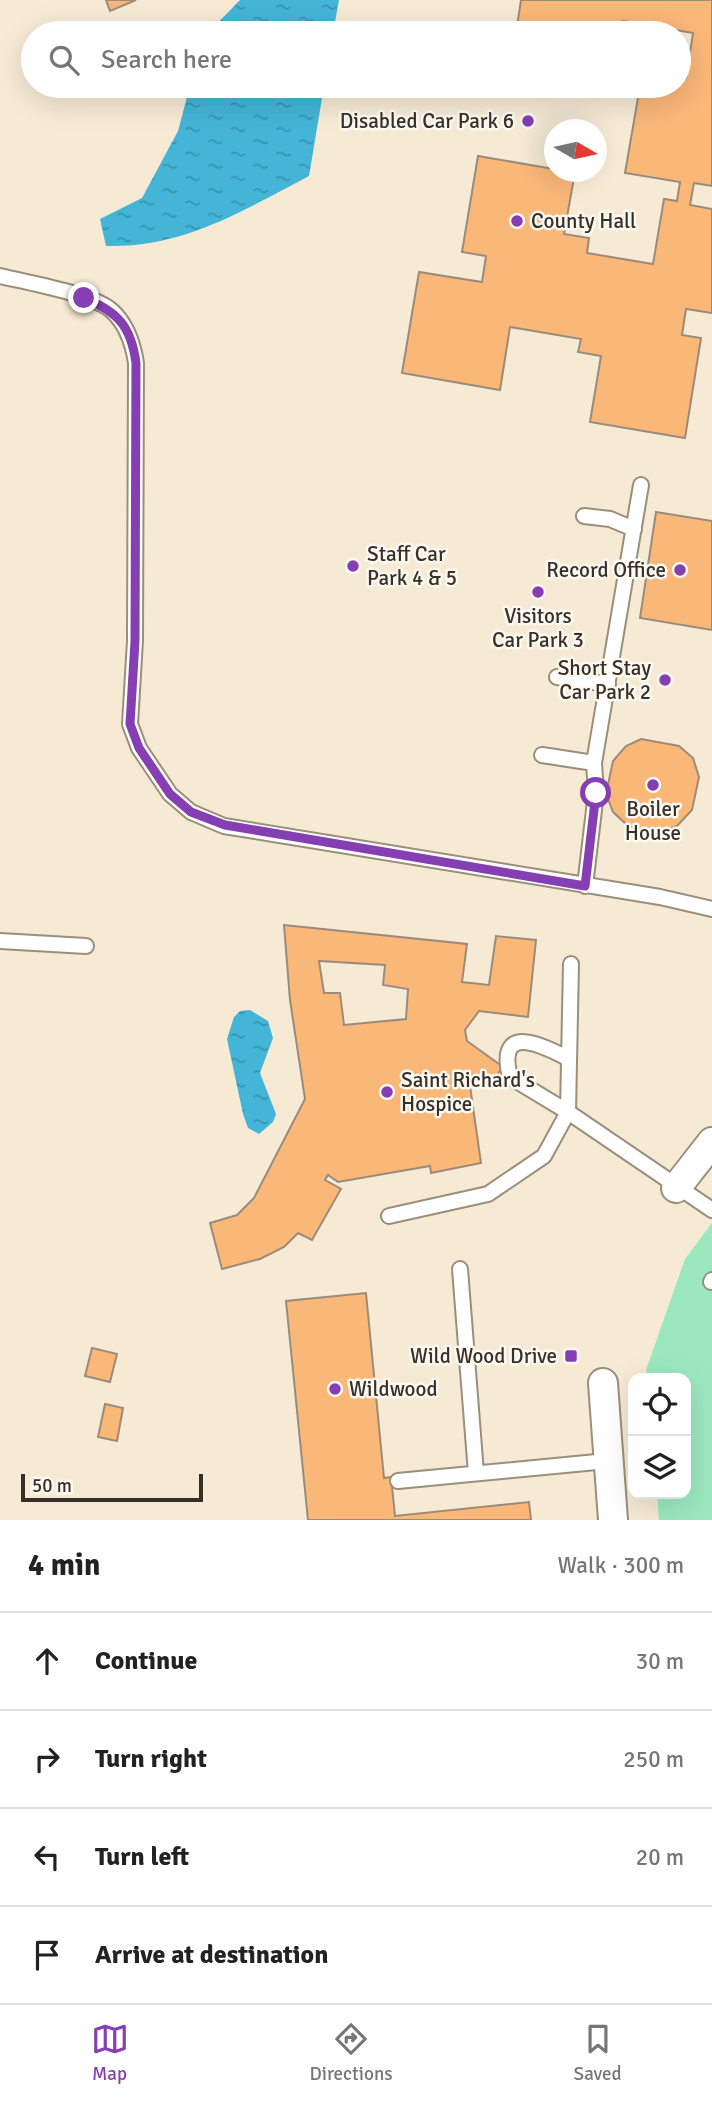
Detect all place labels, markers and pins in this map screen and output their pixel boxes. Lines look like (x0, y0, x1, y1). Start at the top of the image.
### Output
place label: Disabled Car Park 6 (340, 108, 514, 134)
marker: Disabled Car Park 6 (520, 113, 536, 129)
place label: County Hall (531, 208, 636, 234)
marker: County Hall (509, 213, 525, 229)
place label: Staff Car Park 4 & 5 (367, 541, 457, 591)
place label: Record Office (546, 557, 666, 583)
marker: Staff Car Park 4 & 5 (345, 558, 361, 574)
marker: Record Office (672, 562, 688, 578)
marker: Visitors Car Park 3 (530, 584, 546, 600)
place label: Visitors Car Park 3 (492, 603, 584, 653)
place label: Short Stay Car Park 2 (558, 655, 651, 705)
marker: Short Stay Car Park 2 (657, 672, 673, 688)
marker: Boiler House (645, 777, 661, 793)
place label: Boiler House (625, 796, 681, 846)
place label: Saint Richard's Hospice (401, 1067, 535, 1117)
marker: Saint Richard's Hospice (379, 1084, 395, 1100)
place label: Wild Wood Drive (410, 1343, 557, 1369)
marker: Wild Wood Drive (563, 1348, 579, 1364)
place label: Wildwood (349, 1376, 438, 1402)
marker: Wildwood (327, 1381, 343, 1397)

